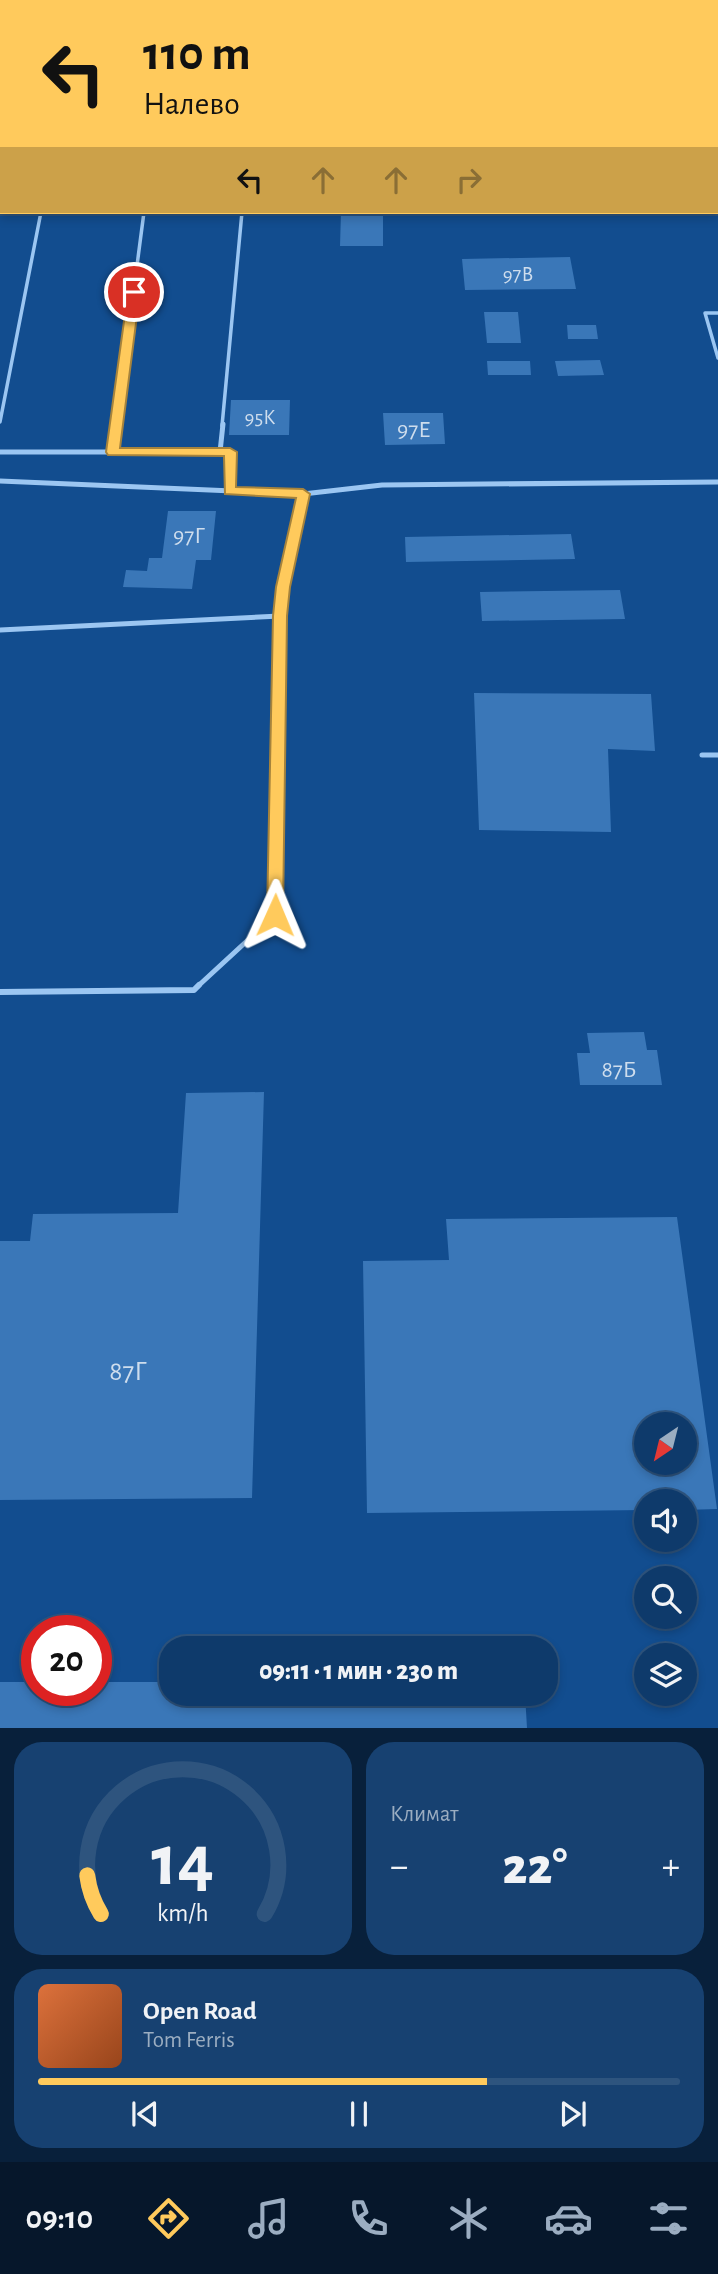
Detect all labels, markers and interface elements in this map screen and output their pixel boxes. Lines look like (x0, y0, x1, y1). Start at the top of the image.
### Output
icon: left (28, 28, 119, 119)
text: 110 m (143, 30, 251, 79)
text: Налево (143, 88, 240, 120)
icon: left (231, 161, 269, 199)
icon: ahead (304, 161, 342, 199)
icon: ahead (377, 161, 415, 199)
icon: right (450, 161, 488, 199)
pin (104, 262, 164, 322)
house number: 97В (503, 264, 533, 285)
icon: arrive (115, 273, 153, 311)
house number: 95К (245, 407, 275, 428)
house number: 97Е (397, 418, 431, 442)
house number: 97Г (173, 524, 205, 548)
position arrow (238, 878, 312, 952)
house number: 87Б (601, 1058, 637, 1082)
house number: 87Г (109, 1358, 147, 1386)
north arrow (634, 1412, 696, 1475)
map controls (634, 1412, 697, 1706)
button: sound (634, 1489, 697, 1552)
button: search (634, 1566, 697, 1629)
speed limit sign: 20 (21, 1615, 112, 1706)
button: layers (634, 1643, 697, 1706)
text: 09:11 · 1 мин · 230 m (259, 1658, 458, 1684)
text: Климат (390, 1803, 459, 1826)
text: 14 (152, 1827, 214, 1900)
text: 22° (502, 1841, 568, 1893)
text: − (390, 1848, 408, 1886)
text: + (662, 1848, 680, 1886)
text: km/h (157, 1901, 209, 1926)
text: Open Road (143, 1998, 257, 2024)
text: Tom Ferris (143, 2029, 235, 2052)
icon: previous (126, 2095, 164, 2133)
icon: pause (340, 2095, 378, 2133)
icon: next (554, 2095, 592, 2133)
icon: directions (144, 2194, 193, 2243)
icon: music (244, 2194, 293, 2243)
icon: phone (344, 2194, 393, 2243)
icon: climate (444, 2194, 493, 2243)
icon: car (544, 2194, 593, 2243)
icon: filters (644, 2194, 693, 2243)
text: 09:10 (25, 2202, 93, 2234)

